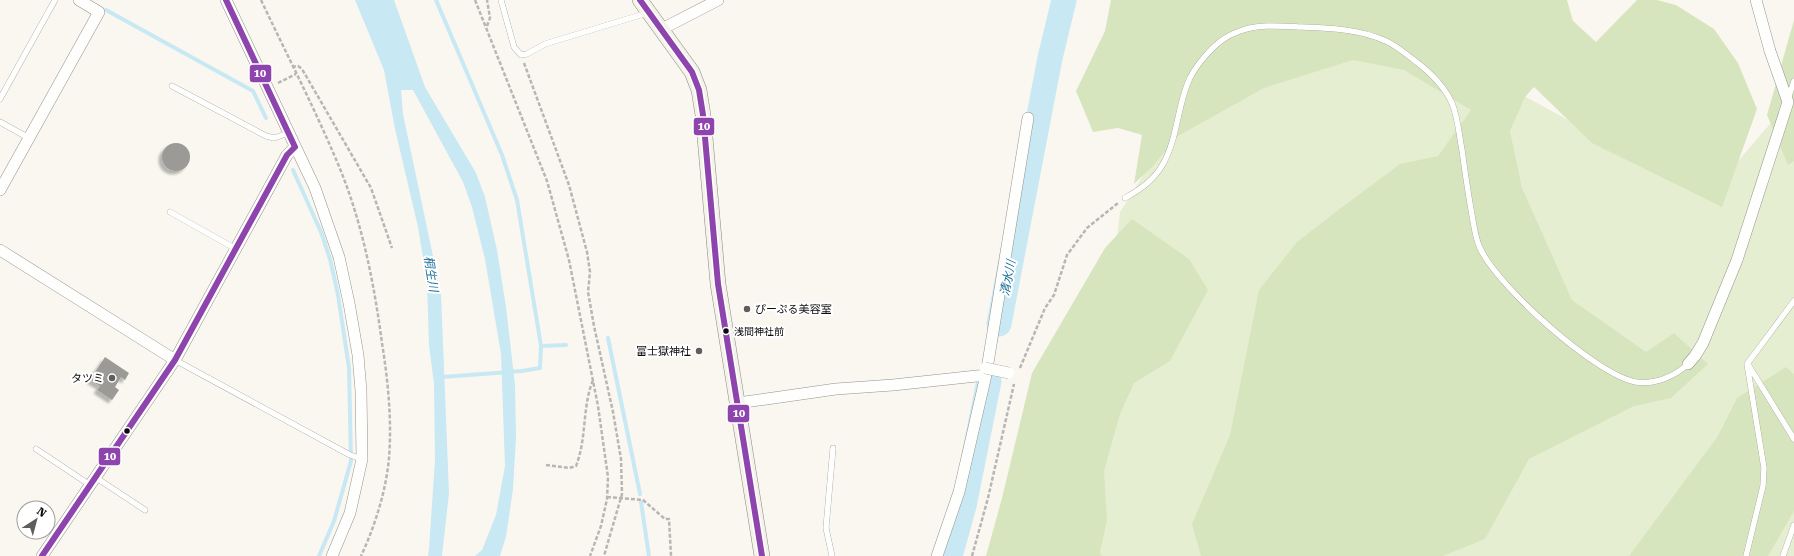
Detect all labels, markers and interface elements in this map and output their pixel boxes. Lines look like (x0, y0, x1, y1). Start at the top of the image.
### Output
line badge: 10 (249, 64, 272, 83)
text: 10 (254, 67, 266, 80)
line badge: 10 (693, 117, 715, 136)
text: 10 (698, 120, 710, 133)
water label: 桐生川 (421, 255, 441, 295)
water label: 清水川 (998, 257, 1019, 297)
place label: ぴーぷる美容室 (755, 303, 832, 316)
marker: ぴーぷる美容室 (742, 304, 752, 314)
marker: 浅間神社前 (721, 326, 731, 336)
place label: 浅間神社前 (734, 326, 784, 337)
place label: 富士獄神社 (636, 345, 691, 358)
marker: 富士獄神社 (694, 346, 704, 356)
place label: タツミ (71, 372, 104, 385)
marker: タツミ (107, 373, 117, 383)
line badge: 10 (727, 404, 750, 423)
text: 10 (733, 407, 745, 420)
unlabelled marker (122, 426, 132, 436)
line badge: 10 (98, 447, 121, 466)
text: 10 (104, 450, 116, 463)
north arrow (16, 500, 56, 540)
text: N (34, 505, 49, 520)

